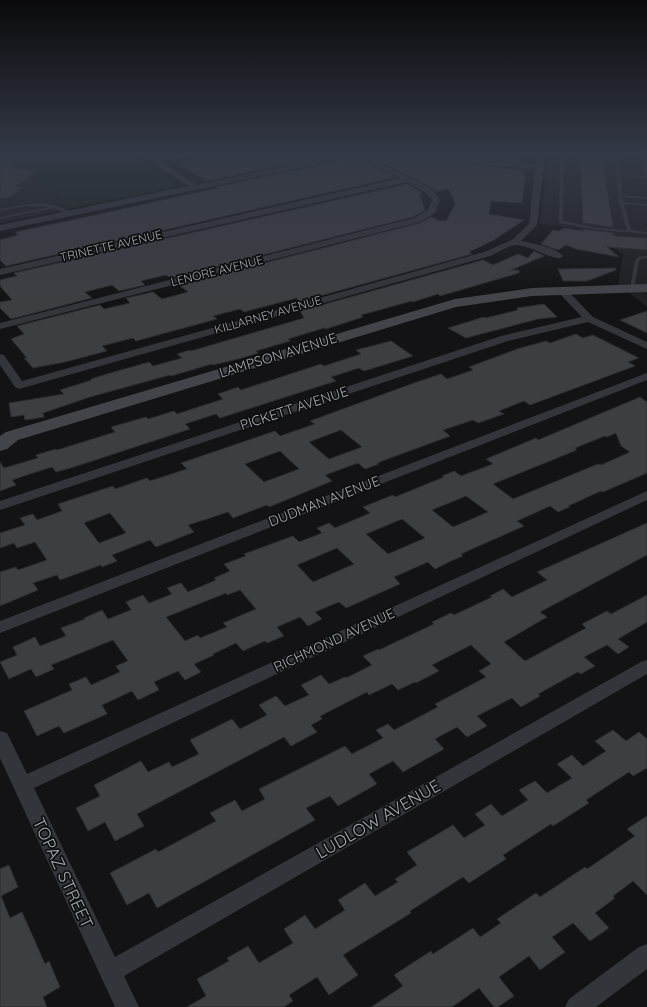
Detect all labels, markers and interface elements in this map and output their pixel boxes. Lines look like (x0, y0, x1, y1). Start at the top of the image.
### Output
street label: TRINETTE AVENUE (58, 226, 164, 265)
street label: LENORE AVENUE (169, 252, 265, 289)
street label: KILLARNEY AVENUE (213, 292, 323, 337)
street label: LAMPSON AVENUE (217, 329, 339, 381)
street label: PICKETT AVENUE (238, 382, 350, 434)
street label: DUDMAN AVENUE (266, 471, 382, 531)
street label: RICHMOND AVENUE (271, 604, 397, 676)
street label: LUDLOW AVENUE (312, 774, 444, 863)
street label: TOPAZ STREET (29, 814, 98, 932)

